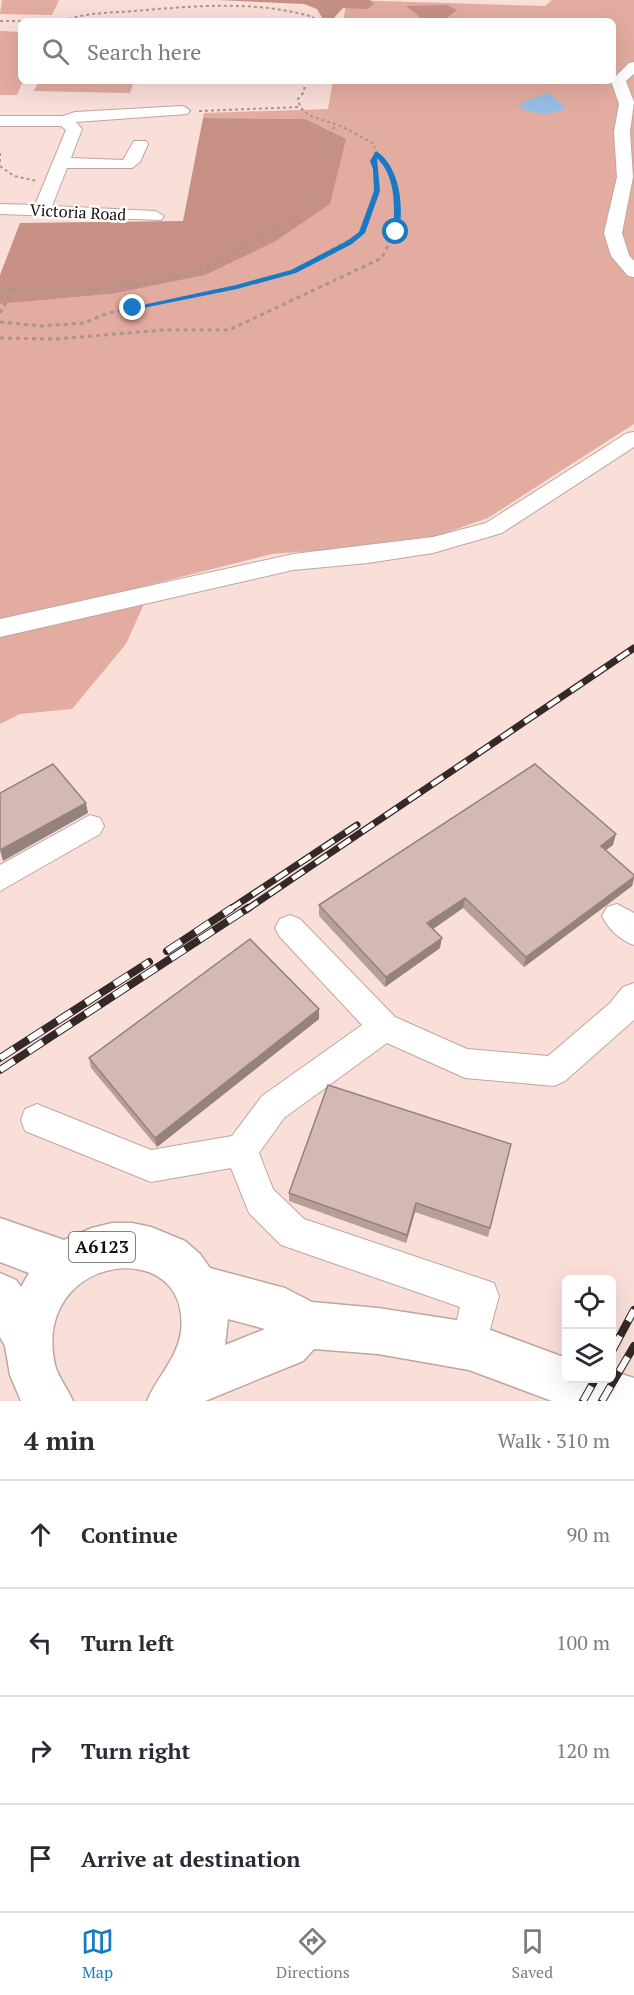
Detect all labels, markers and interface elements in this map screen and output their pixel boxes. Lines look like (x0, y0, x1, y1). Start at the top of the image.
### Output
search box (18, 18, 616, 84)
icon: search (39, 35, 72, 68)
text: Search here (87, 37, 201, 66)
street label: Victoria Road (29, 198, 127, 226)
route start (382, 218, 408, 244)
route end (119, 294, 145, 320)
road number: A6123 (69, 1232, 135, 1262)
map controls (562, 1275, 616, 1383)
button: locate (562, 1275, 616, 1329)
button: layers (562, 1329, 616, 1383)
text: 4 min (24, 1423, 95, 1457)
text: Walk · 310 m (498, 1427, 610, 1454)
icon: ahead (24, 1518, 57, 1551)
text: Continue (81, 1520, 178, 1549)
text: 90 m (567, 1521, 610, 1548)
icon: left (24, 1626, 57, 1659)
text: Turn left (81, 1628, 174, 1657)
text: 100 m (556, 1629, 610, 1656)
icon: right (24, 1734, 57, 1767)
text: Turn right (81, 1736, 190, 1765)
text: 120 m (556, 1737, 610, 1764)
icon: arrive (24, 1842, 57, 1875)
text: Arrive at destination (81, 1844, 300, 1873)
tab: Map (81, 1925, 114, 1983)
tab: Directions (276, 1925, 350, 1983)
tab: Saved (512, 1925, 553, 1983)

